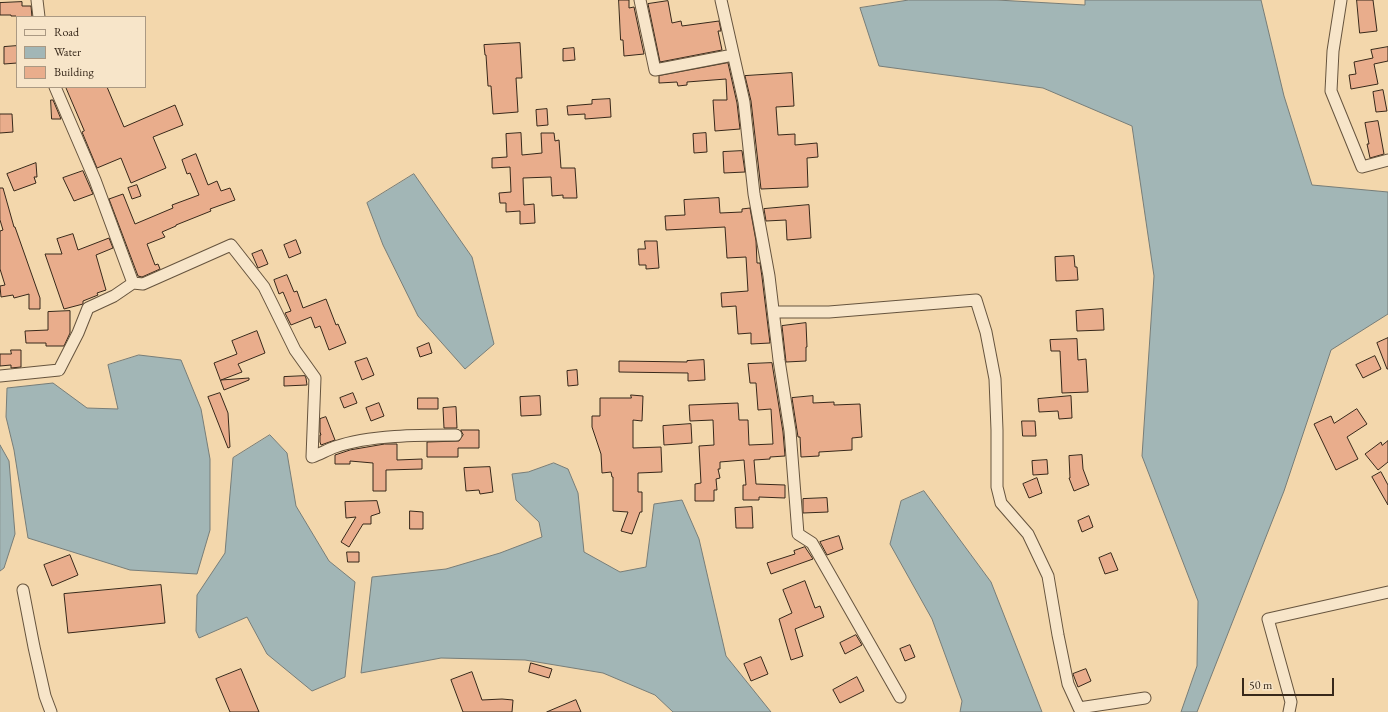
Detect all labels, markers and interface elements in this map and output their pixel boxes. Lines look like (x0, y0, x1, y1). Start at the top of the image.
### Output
legend (16, 16, 146, 88)
text: Road (54, 24, 79, 40)
text: Water (54, 44, 81, 60)
text: Building (54, 64, 94, 80)
scale bar (1244, 670, 1336, 696)
text: 50 m (1249, 677, 1272, 693)

